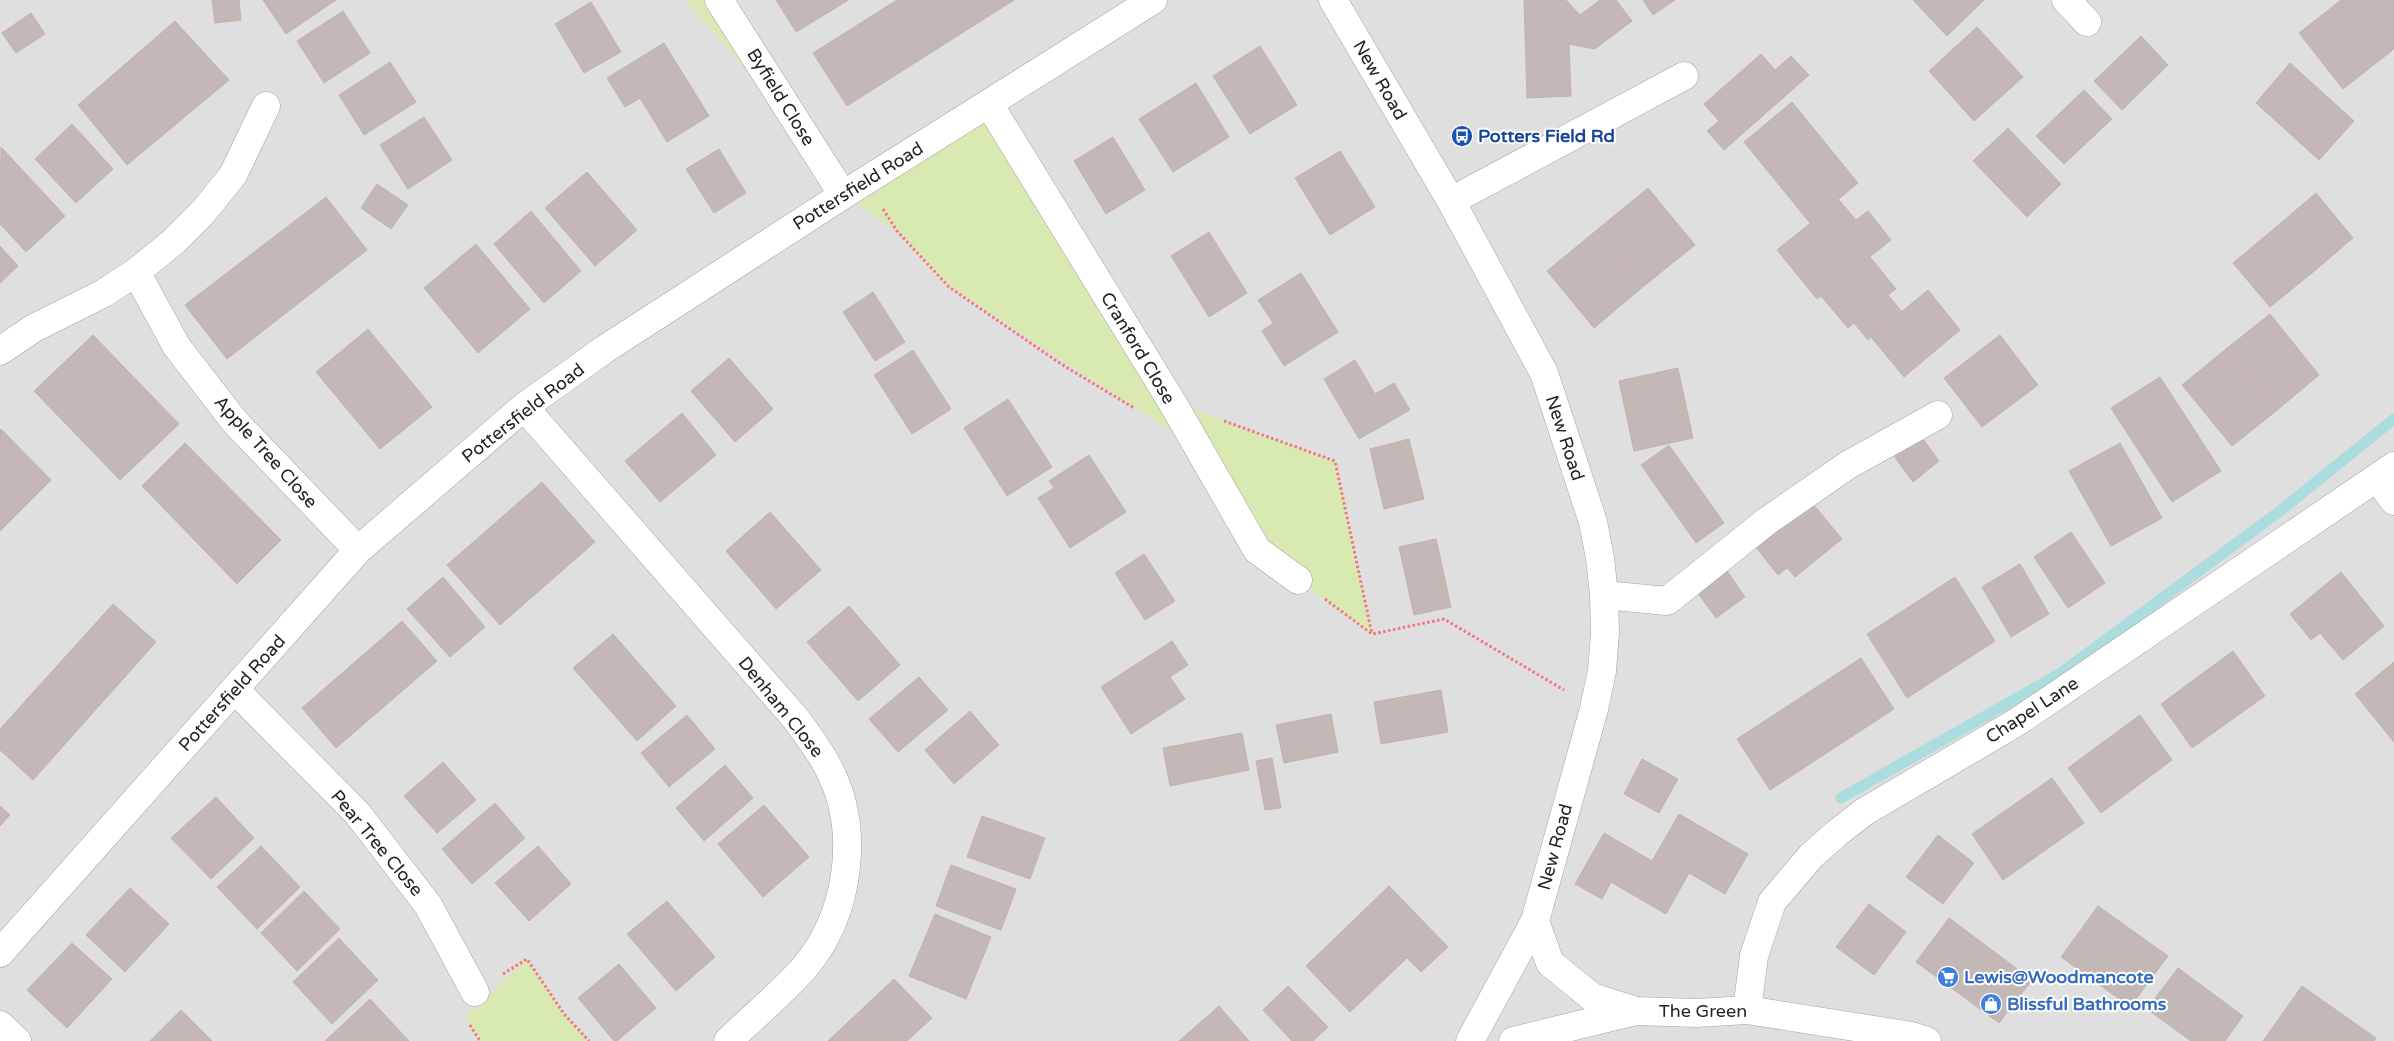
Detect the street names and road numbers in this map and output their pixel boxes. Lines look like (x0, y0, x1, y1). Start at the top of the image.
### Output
street label: New Road (1348, 36, 1412, 124)
street label: Byfield Close (742, 44, 820, 150)
street label: Pottersfield Road (789, 137, 927, 235)
street label: Cranford Close (1096, 288, 1180, 408)
street label: Pottersfield Road (457, 358, 589, 468)
street label: Apple Tree Close (210, 391, 322, 513)
street label: New Road (1541, 393, 1589, 483)
street label: Pottersfield Road (174, 630, 290, 756)
street label: Denham Close (734, 652, 828, 762)
street label: Chapel Lane (1982, 672, 2082, 748)
street label: Pear Tree Close (326, 785, 428, 901)
street label: New Road (1533, 801, 1577, 893)
street label: The Green (1659, 1000, 1747, 1022)

